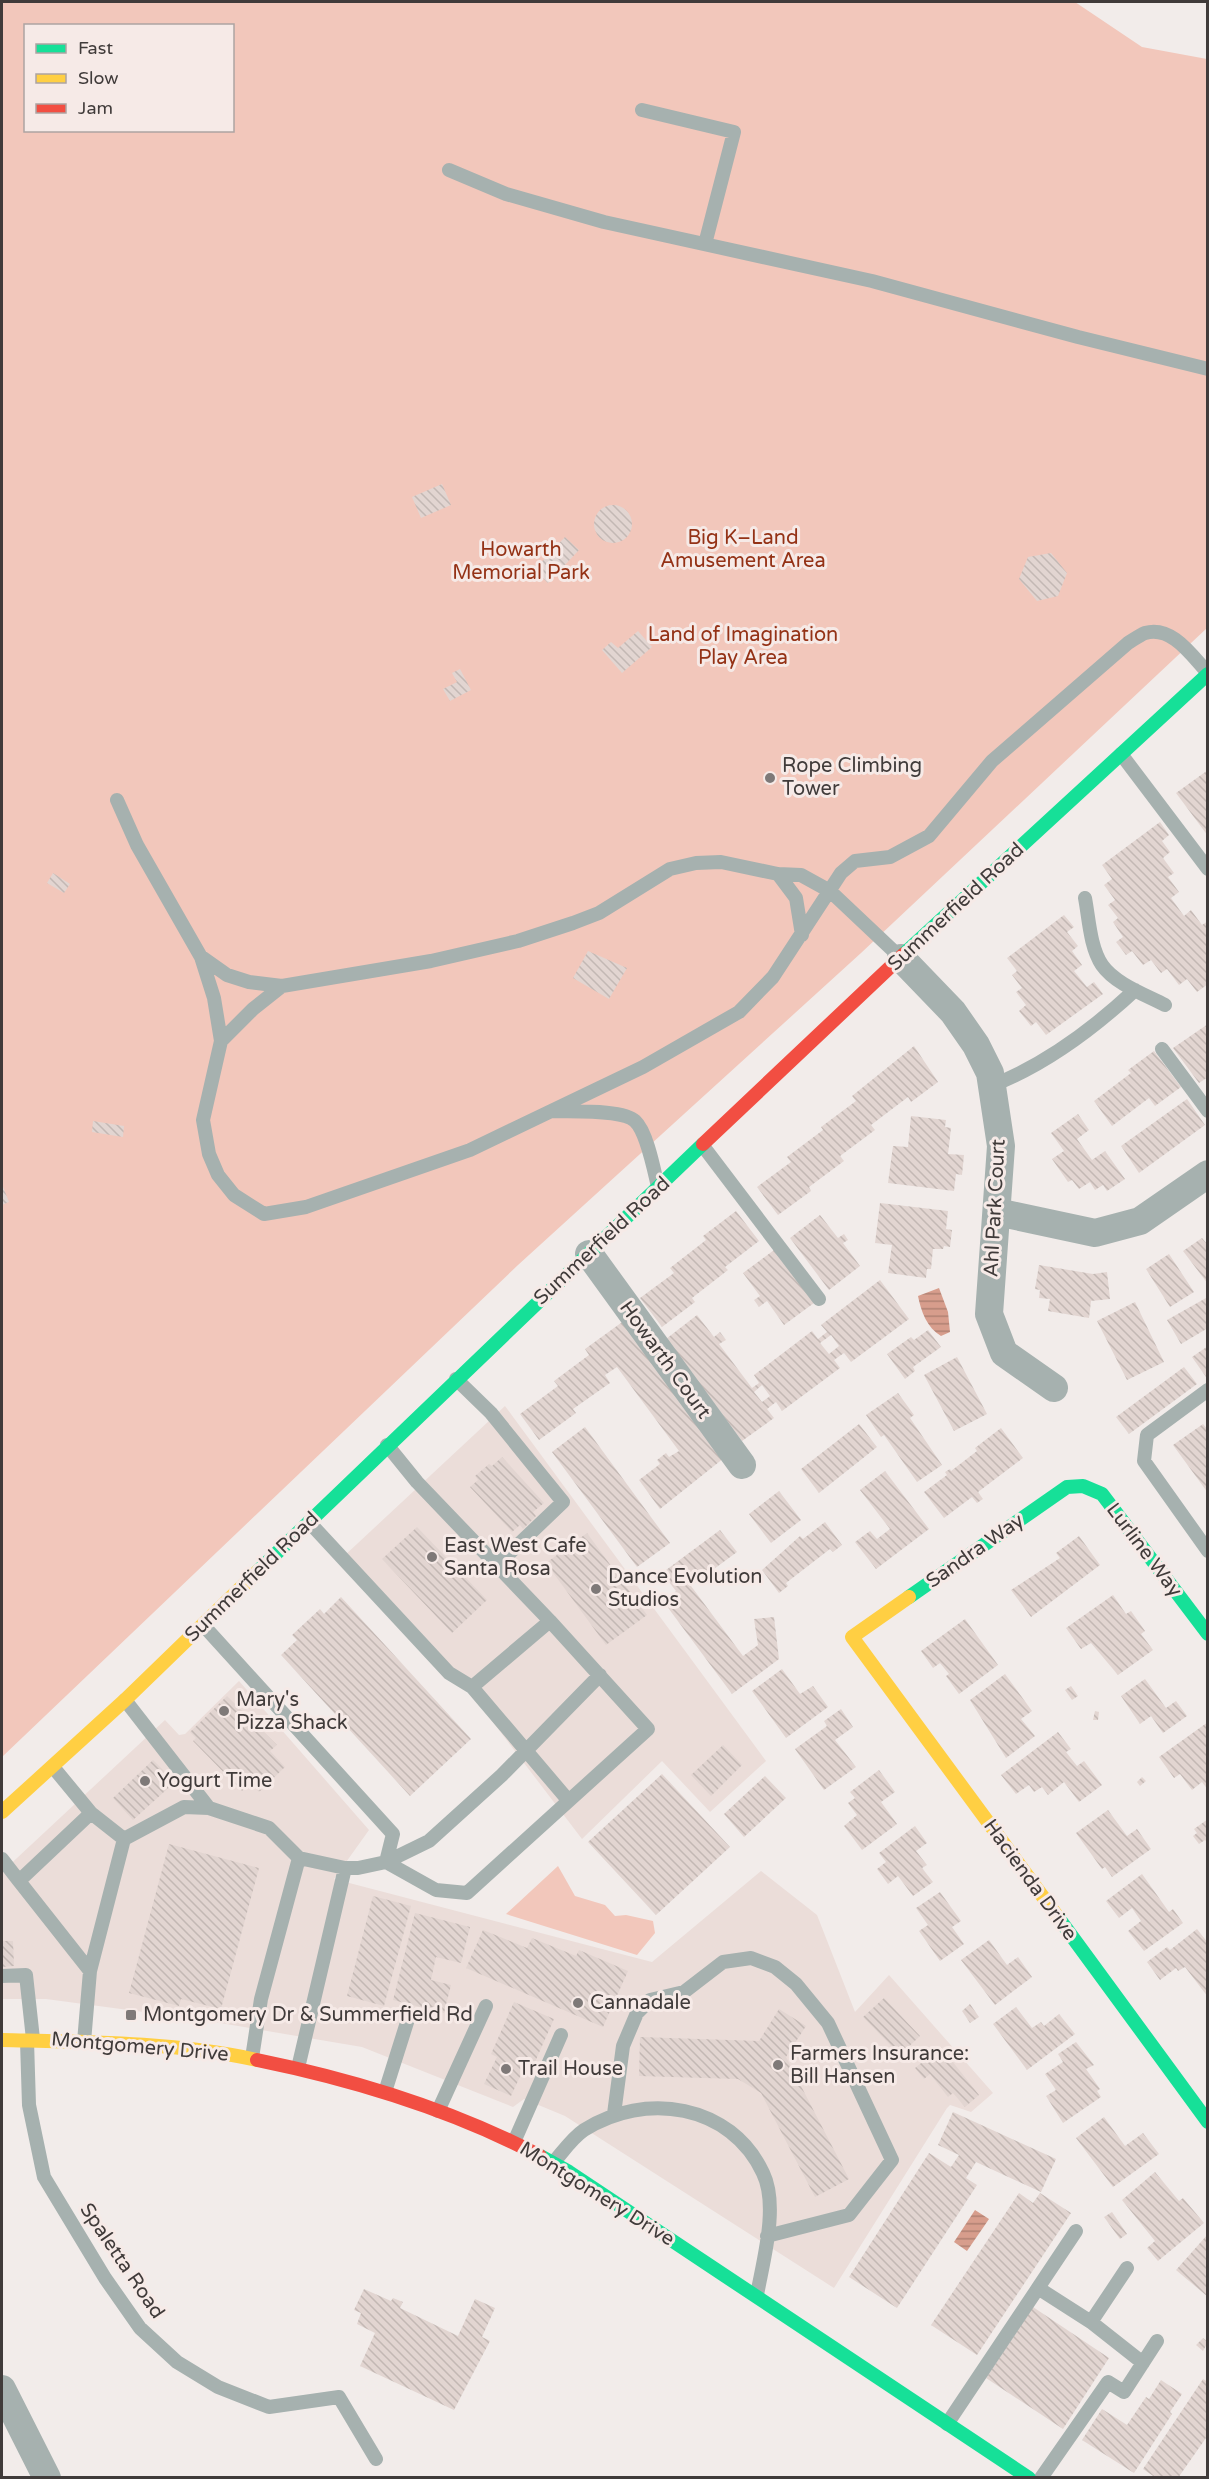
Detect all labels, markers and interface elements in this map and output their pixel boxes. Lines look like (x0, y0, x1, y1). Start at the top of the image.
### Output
legend (24, 24, 234, 132)
text: Fast (78, 37, 113, 59)
text: Slow (78, 67, 119, 89)
text: Jam (78, 97, 113, 119)
park label: Big K–Land Amusement Area (660, 526, 826, 573)
park label: Howarth Memorial Park (452, 538, 590, 585)
park label: Land of Imagination Play Area (648, 623, 838, 670)
place label: Rope Climbing Tower (782, 754, 922, 801)
marker: Rope Climbing Tower (763, 771, 777, 785)
street label: Summerfield Road (883, 838, 1029, 976)
street label: Ahl Park Court (979, 1138, 1011, 1278)
street label: Summerfield Road (529, 1172, 675, 1310)
street label: Howarth Court (614, 1296, 716, 1424)
street label: Lurline Way (1101, 1498, 1187, 1602)
street label: Summerfield Road (180, 1507, 324, 1647)
street label: Sandra Way (922, 1508, 1029, 1593)
place label: East West Cafe Santa Rosa (444, 1534, 586, 1581)
marker: East West Cafe Santa Rosa (425, 1550, 439, 1564)
place label: Dance Evolution Studios (608, 1565, 763, 1612)
marker: Dance Evolution Studios (589, 1582, 603, 1596)
place label: Mary's Pizza Shack (236, 1688, 348, 1735)
marker: Mary's Pizza Shack (217, 1704, 231, 1718)
place label: Yogurt Time (157, 1769, 272, 1793)
marker: Yogurt Time (138, 1774, 152, 1788)
street label: Hacienda Drive (978, 1815, 1082, 1945)
place label: Cannadale (590, 1991, 691, 2015)
marker: Cannadale (571, 1996, 585, 2010)
place label: Montgomery Dr & Summerfield Rd (143, 2003, 473, 2027)
marker: Montgomery Dr & Summerfield Rd (124, 2008, 138, 2022)
street label: Montgomery Drive (50, 2027, 230, 2067)
place label: Farmers Insurance: Bill Hansen (790, 2042, 969, 2089)
place label: Trail House (518, 2057, 623, 2081)
marker: Farmers Insurance: Bill Hansen (771, 2058, 785, 2072)
marker: Trail House (499, 2062, 513, 2076)
street label: Montgomery Drive (515, 2137, 679, 2251)
street label: Spaletta Road (74, 2199, 170, 2323)

